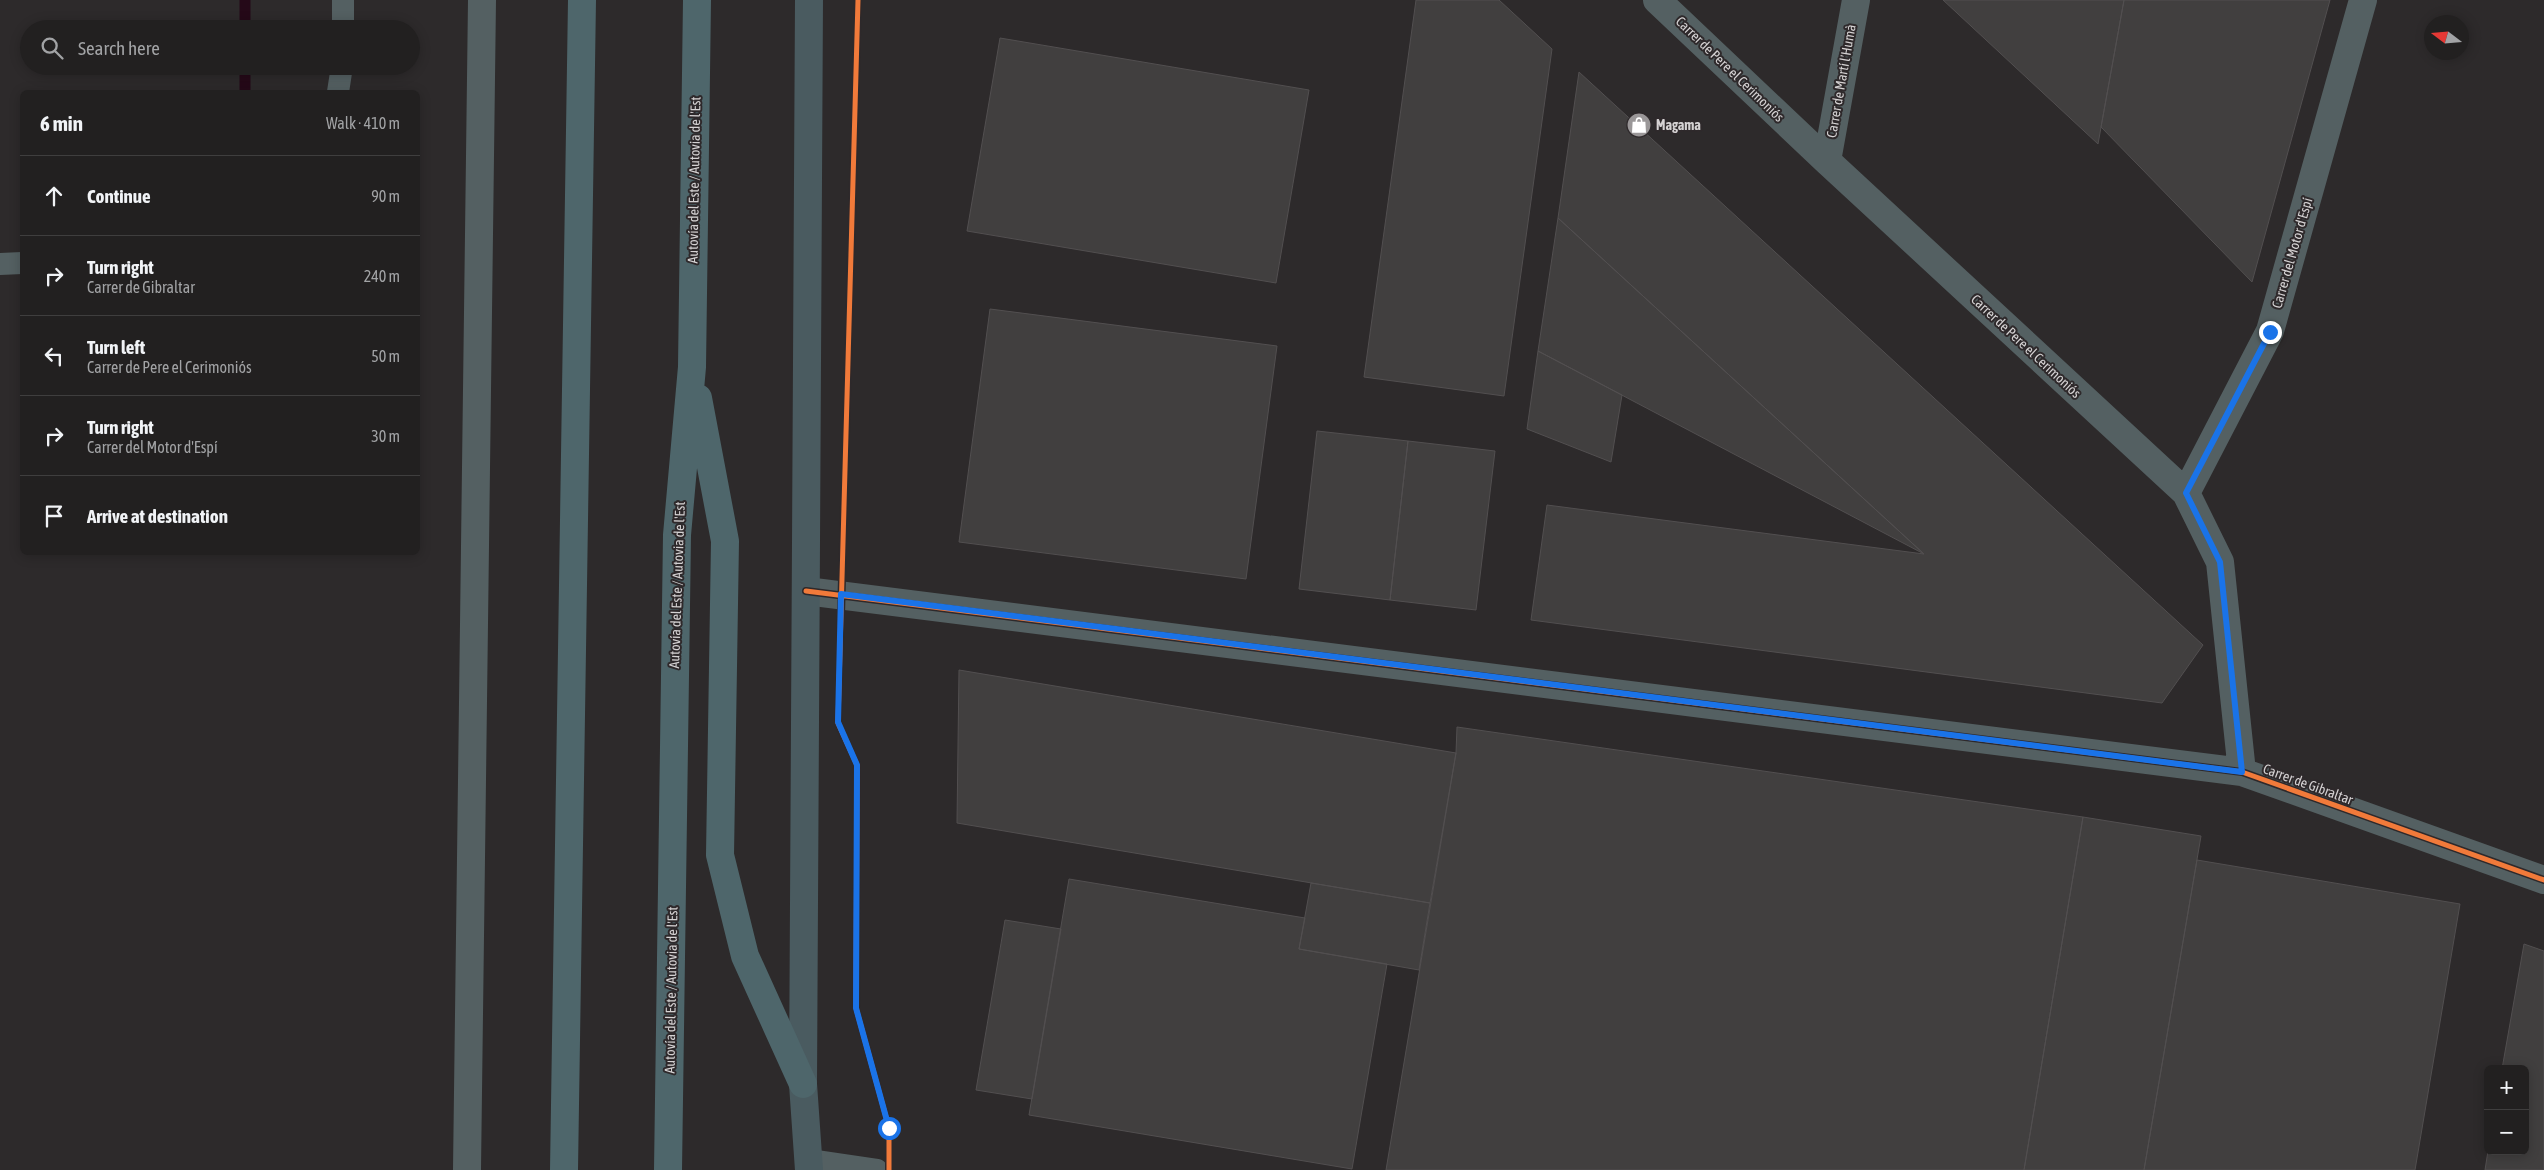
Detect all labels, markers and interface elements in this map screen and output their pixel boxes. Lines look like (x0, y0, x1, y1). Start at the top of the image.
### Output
street label: Carrer de Pere el Cerimoniós (1673, 13, 1787, 125)
north arrow (2424, 15, 2469, 60)
search box (20, 20, 420, 75)
street label: Carrer de Martí l'Humà (1823, 23, 1859, 139)
icon: search (38, 34, 66, 62)
text: Search here (78, 37, 160, 59)
street label: Autovía del Este / Autovia de l'Est (685, 96, 703, 264)
text: 6 min (40, 111, 83, 135)
shop icon: Magama (1626, 112, 1652, 138)
text: Walk · 410 m (326, 114, 400, 132)
place label: Magama (1656, 117, 1701, 133)
icon: ahead (40, 182, 68, 210)
text: Continue (87, 185, 151, 207)
text: 90 m (371, 187, 400, 205)
street label: Carrer del Motor d'Espí (2269, 196, 2315, 310)
text: Turn right (87, 256, 154, 278)
icon: right (40, 262, 68, 290)
text: 240 m (364, 267, 400, 285)
text: Carrer de Gibraltar (87, 278, 195, 296)
street label: Carrer de Pere el Cerimoniós (1968, 291, 2084, 401)
route end (2259, 321, 2282, 344)
text: Turn left (87, 336, 145, 358)
icon: left (40, 342, 68, 370)
text: 50 m (371, 347, 400, 365)
text: Carrer de Pere el Cerimoniós (87, 358, 252, 376)
text: Turn right (87, 416, 154, 438)
icon: right (40, 422, 68, 450)
text: 30 m (371, 427, 400, 445)
text: Carrer del Motor d'Espí (87, 438, 218, 456)
street label: Autovía del Este / Autovia de l'Est (666, 501, 688, 669)
icon: arrive (40, 502, 68, 530)
text: Arrive at destination (87, 505, 228, 527)
street label: Carrer de Gibraltar (2261, 760, 2356, 808)
street label: Autovía del Este / Autovia de l'Est (662, 906, 680, 1074)
map controls (2484, 1065, 2529, 1155)
button: + (2484, 1065, 2529, 1110)
button: − (2484, 1110, 2529, 1155)
route start (878, 1117, 901, 1140)

